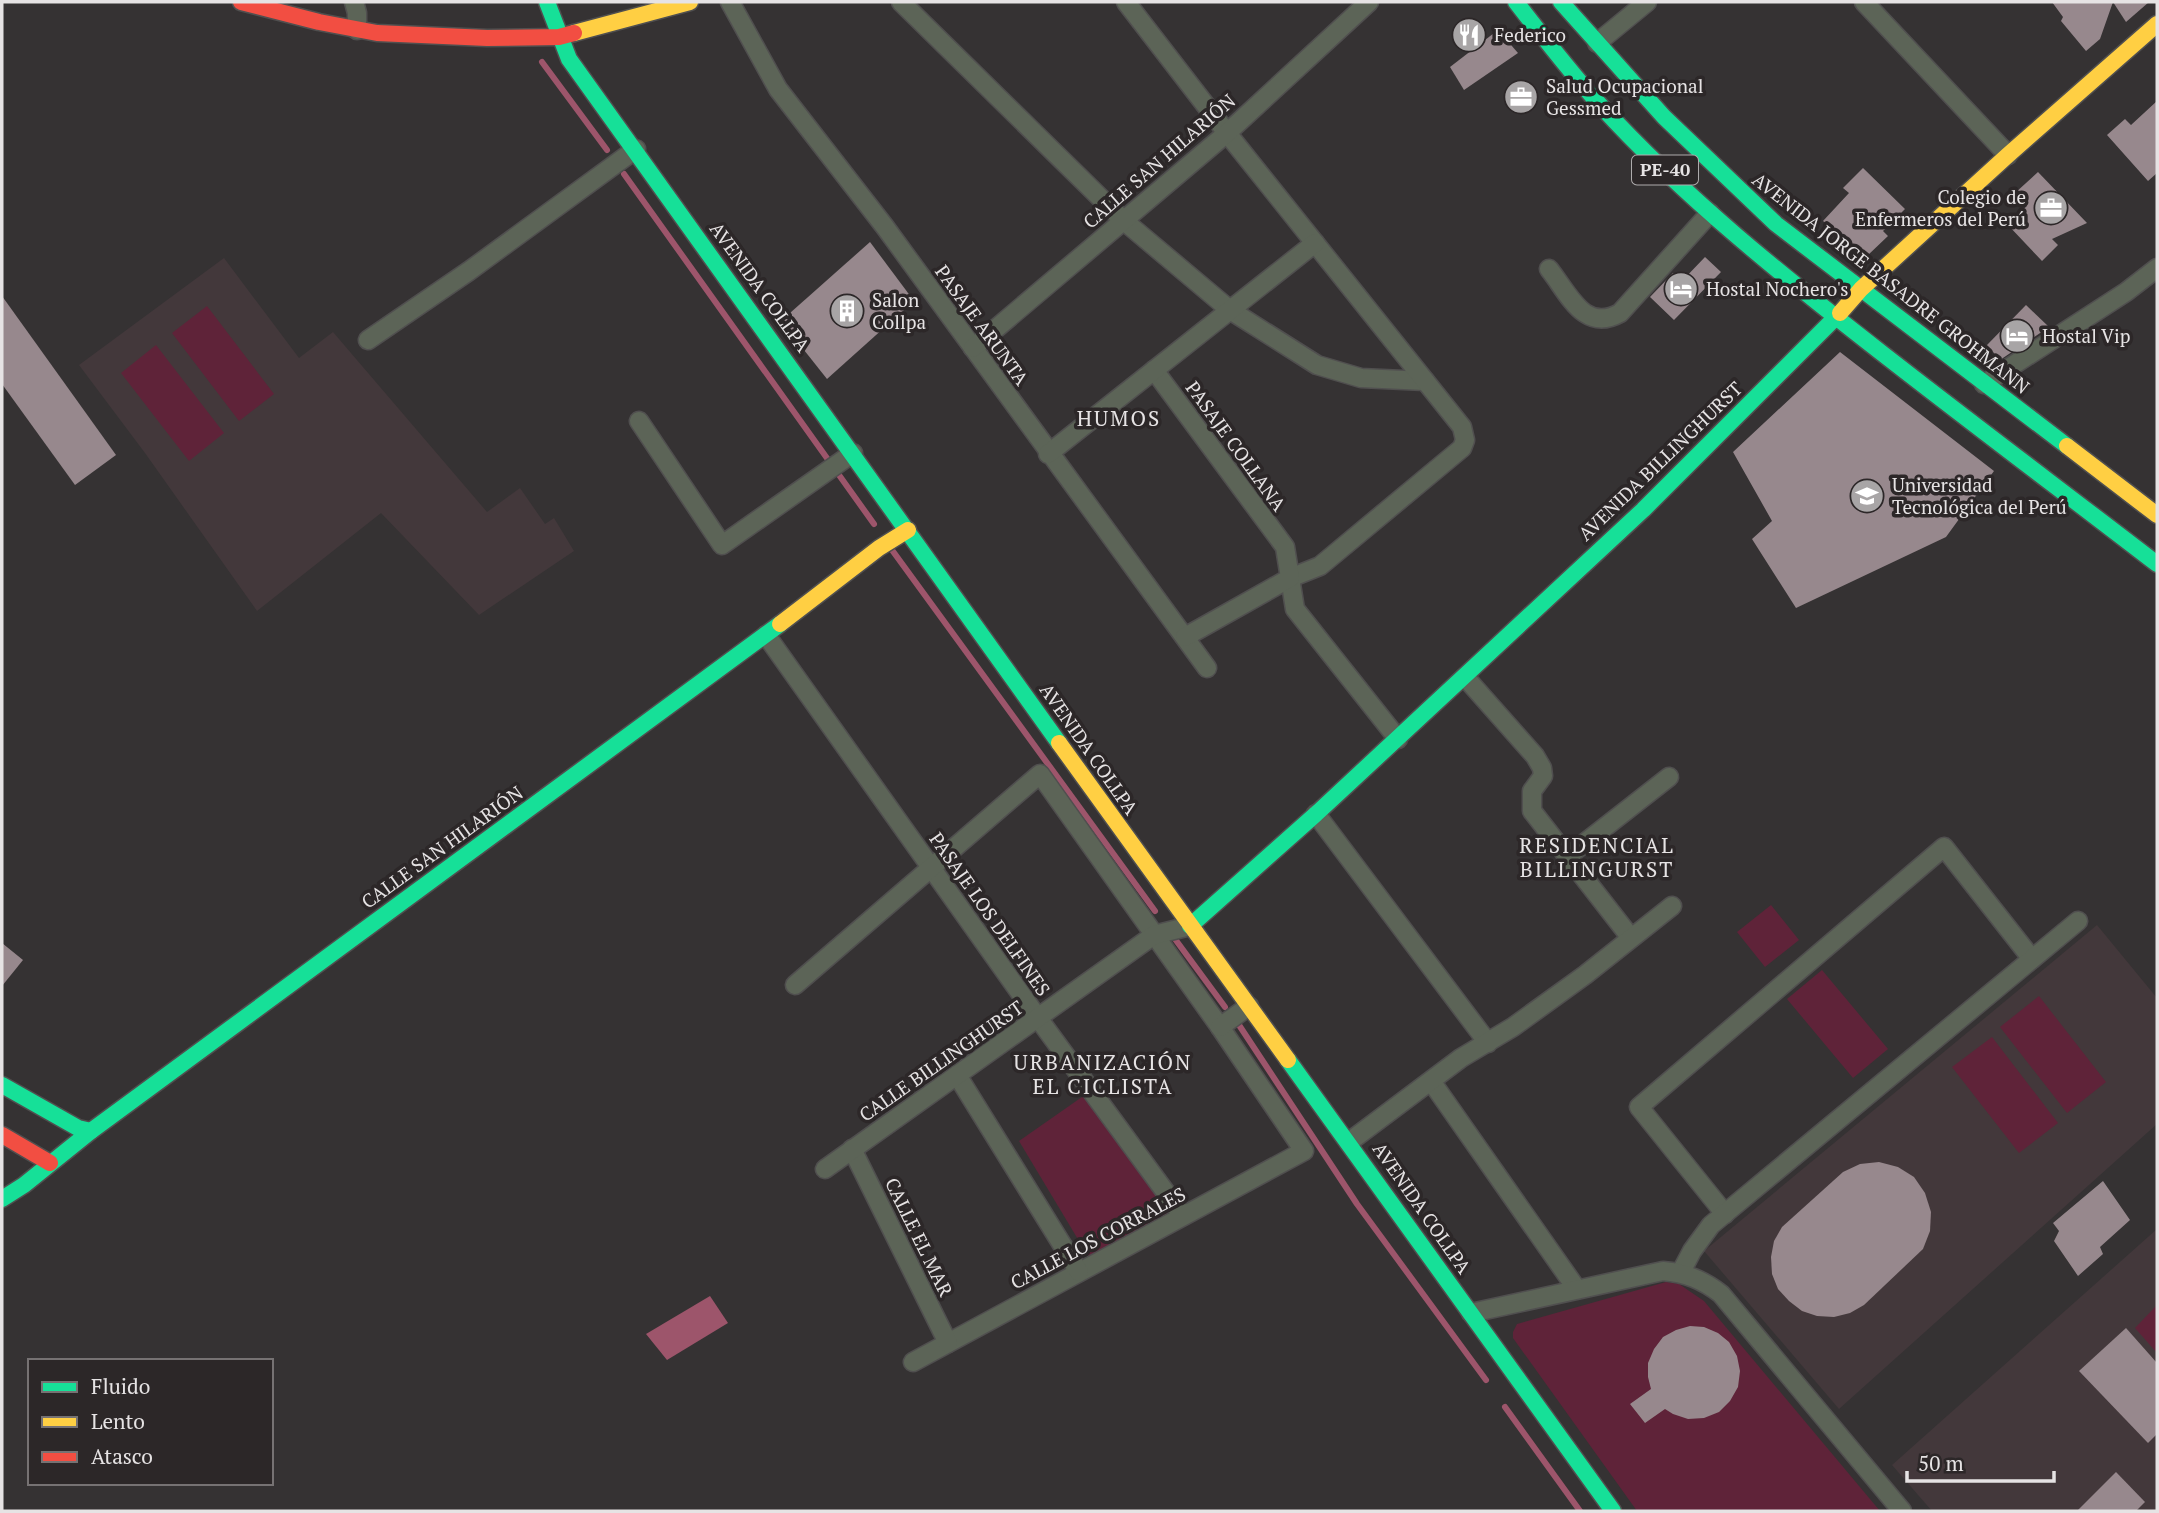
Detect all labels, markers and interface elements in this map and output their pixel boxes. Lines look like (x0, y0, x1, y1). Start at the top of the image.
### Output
restaurant icon: Federico (1450, 16, 1488, 54)
place label: Federico (1494, 22, 1566, 47)
place label: Salud Ocupacional Gessmed (1546, 73, 1703, 120)
office icon: Salud Ocupacional Gessmed (1502, 78, 1540, 116)
street label: CALLE SAN HILARIÓN (1077, 88, 1240, 234)
road number: PE-40 (1632, 155, 1698, 184)
street label: AVENIDA JORGE BASADRE GROHMANN (1748, 167, 2035, 399)
place label: Colegio de Enfermeros del Perú (1855, 184, 2026, 231)
office icon: Colegio de Enfermeros del Perú (2032, 189, 2070, 227)
street label: AVENIDA COLLPA (705, 217, 816, 357)
street label: PASAJE ARUNTA (930, 260, 1035, 390)
hotel icon: Hostal Nochero's (1662, 270, 1700, 308)
place label: Hostal Nochero's (1706, 276, 1848, 301)
place label: Salon Collpa (872, 287, 926, 334)
building icon: Salon Collpa (828, 292, 866, 330)
hotel icon: Hostal Vip (1998, 317, 2036, 355)
place label: Hostal Vip (2042, 323, 2130, 348)
street label: AVENIDA BILLINGHURST (1572, 375, 1747, 546)
street label: PASAJE COLLANA (1181, 376, 1292, 516)
district label: HUMOS (1077, 404, 1161, 432)
place label: Universidad Tecnológica del Perú (1892, 472, 2067, 519)
school or university icon: Universidad Tecnológica del Perú (1848, 477, 1886, 515)
street label: AVENIDA COLLPA (1035, 678, 1144, 819)
street label: CALLE SAN HILARIÓN (356, 780, 527, 914)
street label: PASAJE LOS DELFINES (924, 827, 1056, 1000)
district label: RESIDENCIAL BILLINGURST (1519, 831, 1675, 883)
street label: CALLE BILLINGHURST (854, 994, 1028, 1127)
district label: URBANIZACIÓN EL CICLISTA (1014, 1048, 1192, 1100)
street label: AVENIDA COLLPA (1368, 1137, 1477, 1278)
street label: CALLE EL MAR (880, 1173, 959, 1300)
street label: CALLE LOS CORRALES (1006, 1181, 1190, 1294)
legend (28, 1359, 273, 1485)
text: Fluido (91, 1372, 150, 1400)
text: Lento (91, 1407, 145, 1435)
scale bar (1907, 1440, 2054, 1484)
text: Atasco (91, 1442, 153, 1470)
text: 50 m (1918, 1449, 1964, 1477)

